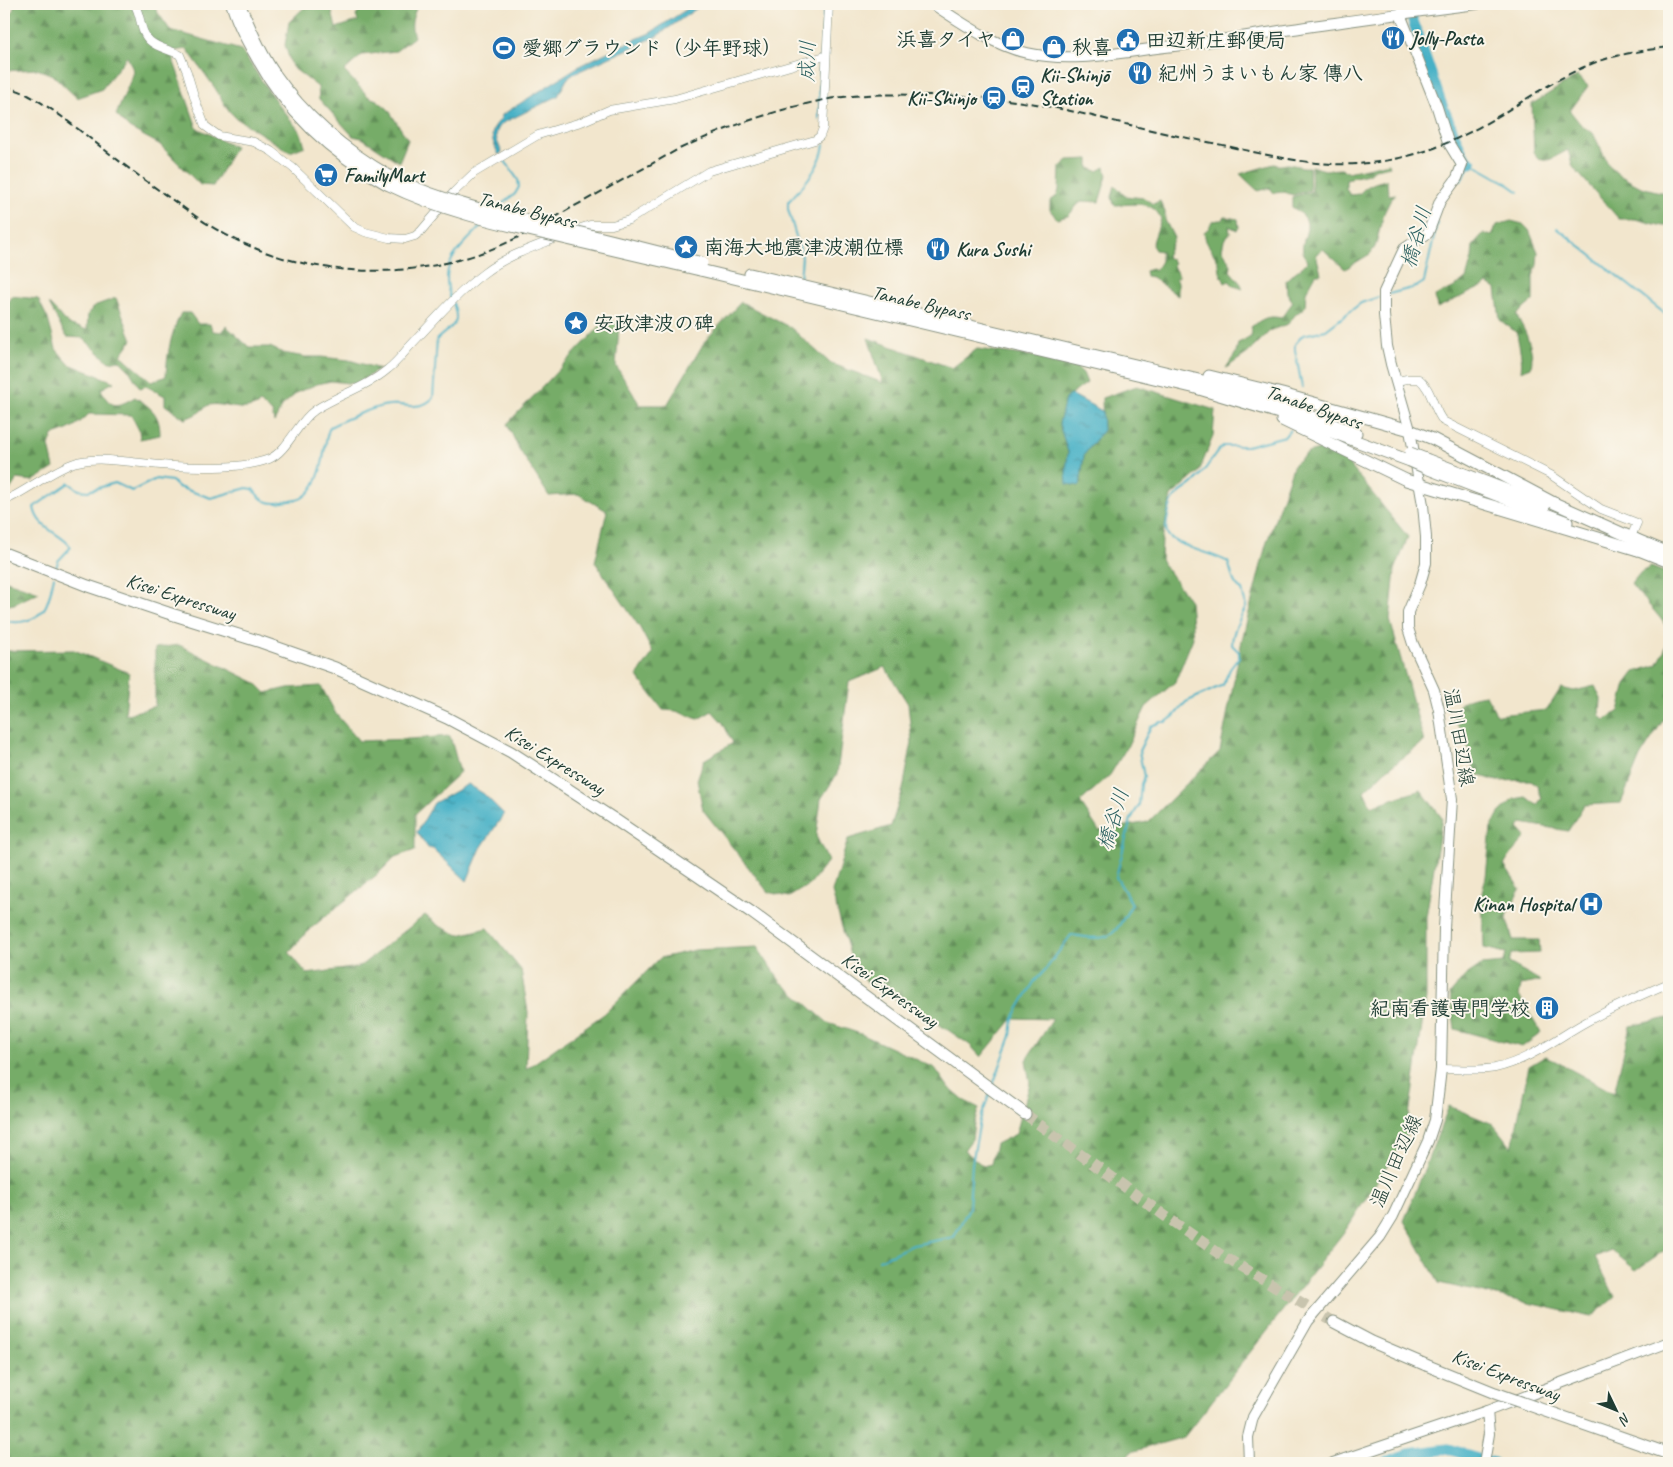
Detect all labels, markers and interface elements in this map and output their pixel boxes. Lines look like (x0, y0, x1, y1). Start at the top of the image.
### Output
restaurant icon: Jolly-Pasta (1380, 25, 1406, 51)
shop icon: 浜喜タイヤ (1000, 26, 1026, 52)
place label: Jolly-Pasta (1408, 26, 1485, 51)
place label: 浜喜タイヤ (897, 27, 996, 52)
public building icon: 田辺新庄郵便局 (1115, 27, 1141, 53)
place label: 田辺新庄郵便局 (1146, 28, 1286, 53)
shop icon: 秋喜 (1041, 34, 1067, 60)
sports icon: 愛郷グラウンド（少年野球） (491, 35, 517, 61)
place label: 秋喜 (1072, 35, 1112, 60)
place label: 愛郷グラウンド（少年野球） (522, 36, 782, 61)
water label: 成川 (793, 40, 821, 82)
restaurant icon: 紀州うまいもん家 傳八 (1127, 60, 1153, 86)
place label: 紀州うまいもん家 傳八 (1158, 61, 1363, 86)
place label: Kii-Shinjō Station (1040, 63, 1112, 111)
station icon: Kii-Shinjō Station (1010, 74, 1036, 100)
station icon: Kii-Shinjo (981, 85, 1007, 111)
place label: Kii-Shinjo (907, 86, 978, 111)
supermarket icon: FamilyMart (313, 162, 339, 188)
place label: FamilyMart (344, 163, 426, 188)
street label: Tanabe Bypass (475, 186, 581, 235)
water label: 橋谷川 (1395, 203, 1437, 271)
place icon: 南海大地震津波潮位標 (673, 234, 699, 260)
place label: 南海大地震津波潮位標 (704, 235, 904, 260)
restaurant icon: Kura Sushi (925, 236, 951, 262)
place label: Kura Sushi (956, 237, 1033, 262)
street label: Tanabe Bypass (869, 280, 975, 327)
place icon: 安政津波の碑 (563, 310, 589, 336)
place label: 安政津波の碑 (594, 311, 714, 336)
street label: Tanabe Bypass (1262, 379, 1368, 436)
street label: Kisei Expressway (123, 568, 240, 627)
street label: 温川田辺線 (1438, 686, 1480, 788)
street label: Kisei Expressway (500, 719, 611, 801)
water label: 橋谷川 (1091, 785, 1135, 853)
hospital icon: Kinan Hospital (1578, 891, 1604, 917)
place label: Kinan Hospital (1473, 892, 1577, 917)
street label: Kisei Expressway (837, 947, 944, 1034)
building icon: 紀南看護専門学校 (1534, 995, 1560, 1021)
place label: 紀南看護専門学校 (1370, 996, 1530, 1021)
street label: 温川田辺線 (1364, 1110, 1428, 1212)
street label: Kisei Expressway (1449, 1343, 1564, 1407)
north arrow (1590, 1384, 1640, 1434)
text: N (1614, 1410, 1634, 1429)

